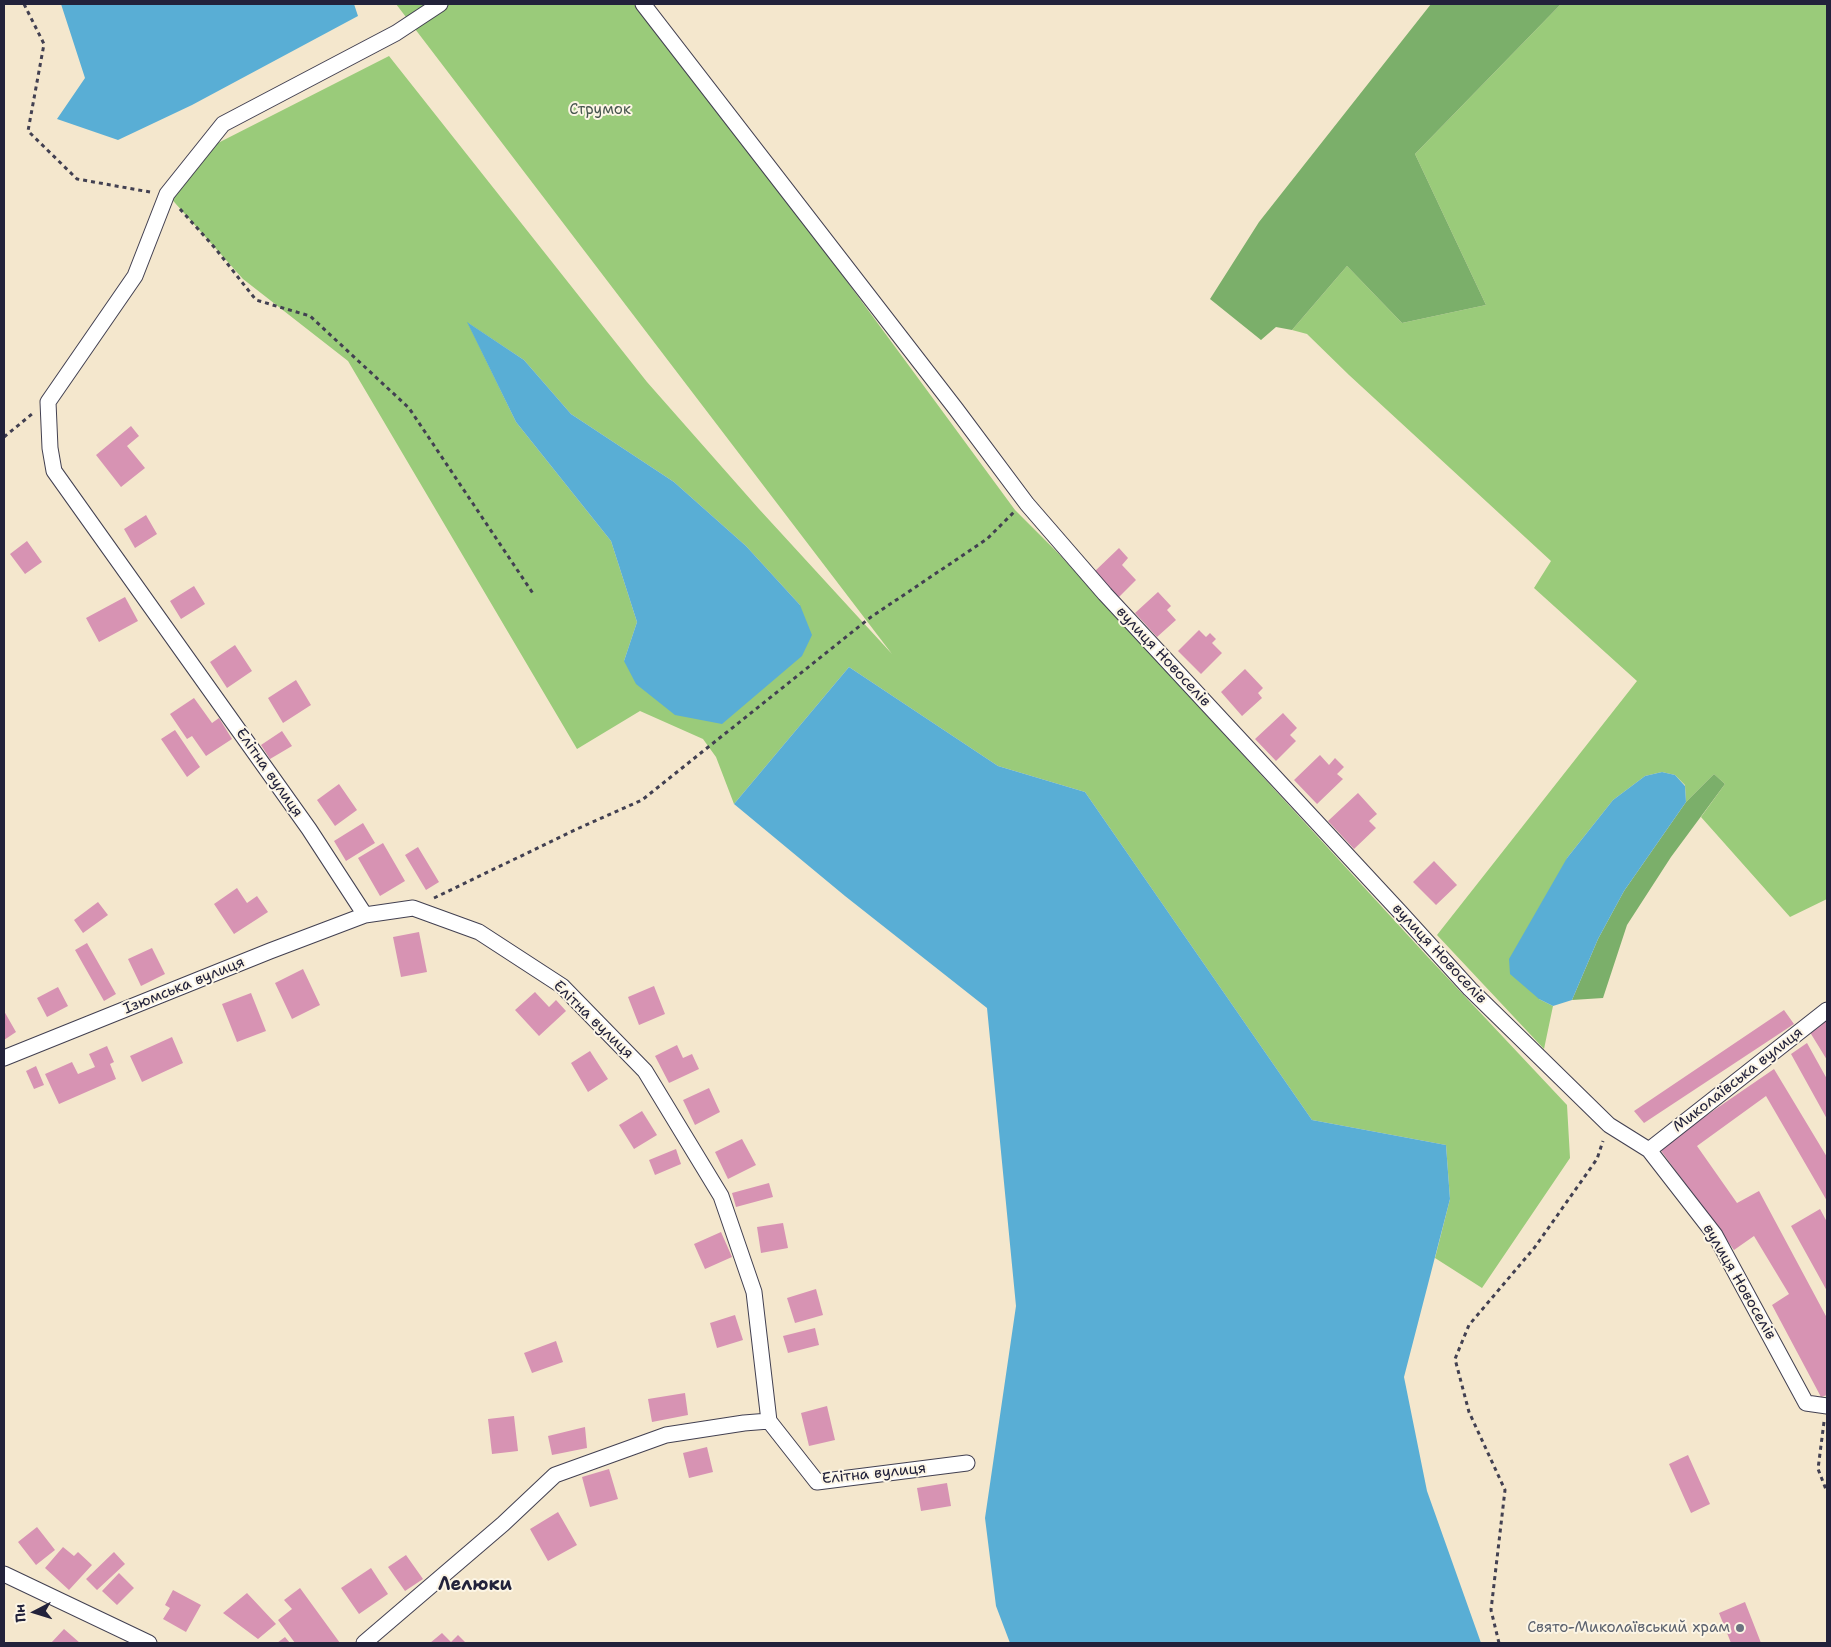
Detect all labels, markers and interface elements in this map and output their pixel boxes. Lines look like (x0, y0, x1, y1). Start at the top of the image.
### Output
park label: Струмок (569, 101, 631, 119)
street label: вулиця Новоселів (1112, 603, 1214, 711)
street label: Елітна вулиця (232, 725, 306, 821)
street label: вулиця Новоселів (1388, 900, 1490, 1008)
street label: Ізюмська вулиця (121, 953, 247, 1019)
street label: Елітна вулиця (549, 977, 637, 1063)
street label: Миколаївська вулиця (1669, 1024, 1807, 1136)
street label: вулиця Новоселів (1699, 1221, 1779, 1343)
street label: Елітна вулиця (821, 1460, 927, 1488)
district label: Лелюки (438, 1574, 512, 1596)
north arrow (10, 1587, 60, 1637)
text: Пн (10, 1603, 30, 1623)
place label: Свято-Миколаївський храм (1527, 1619, 1730, 1637)
marker: Свято-Миколаївський храм (1734, 1622, 1746, 1634)

